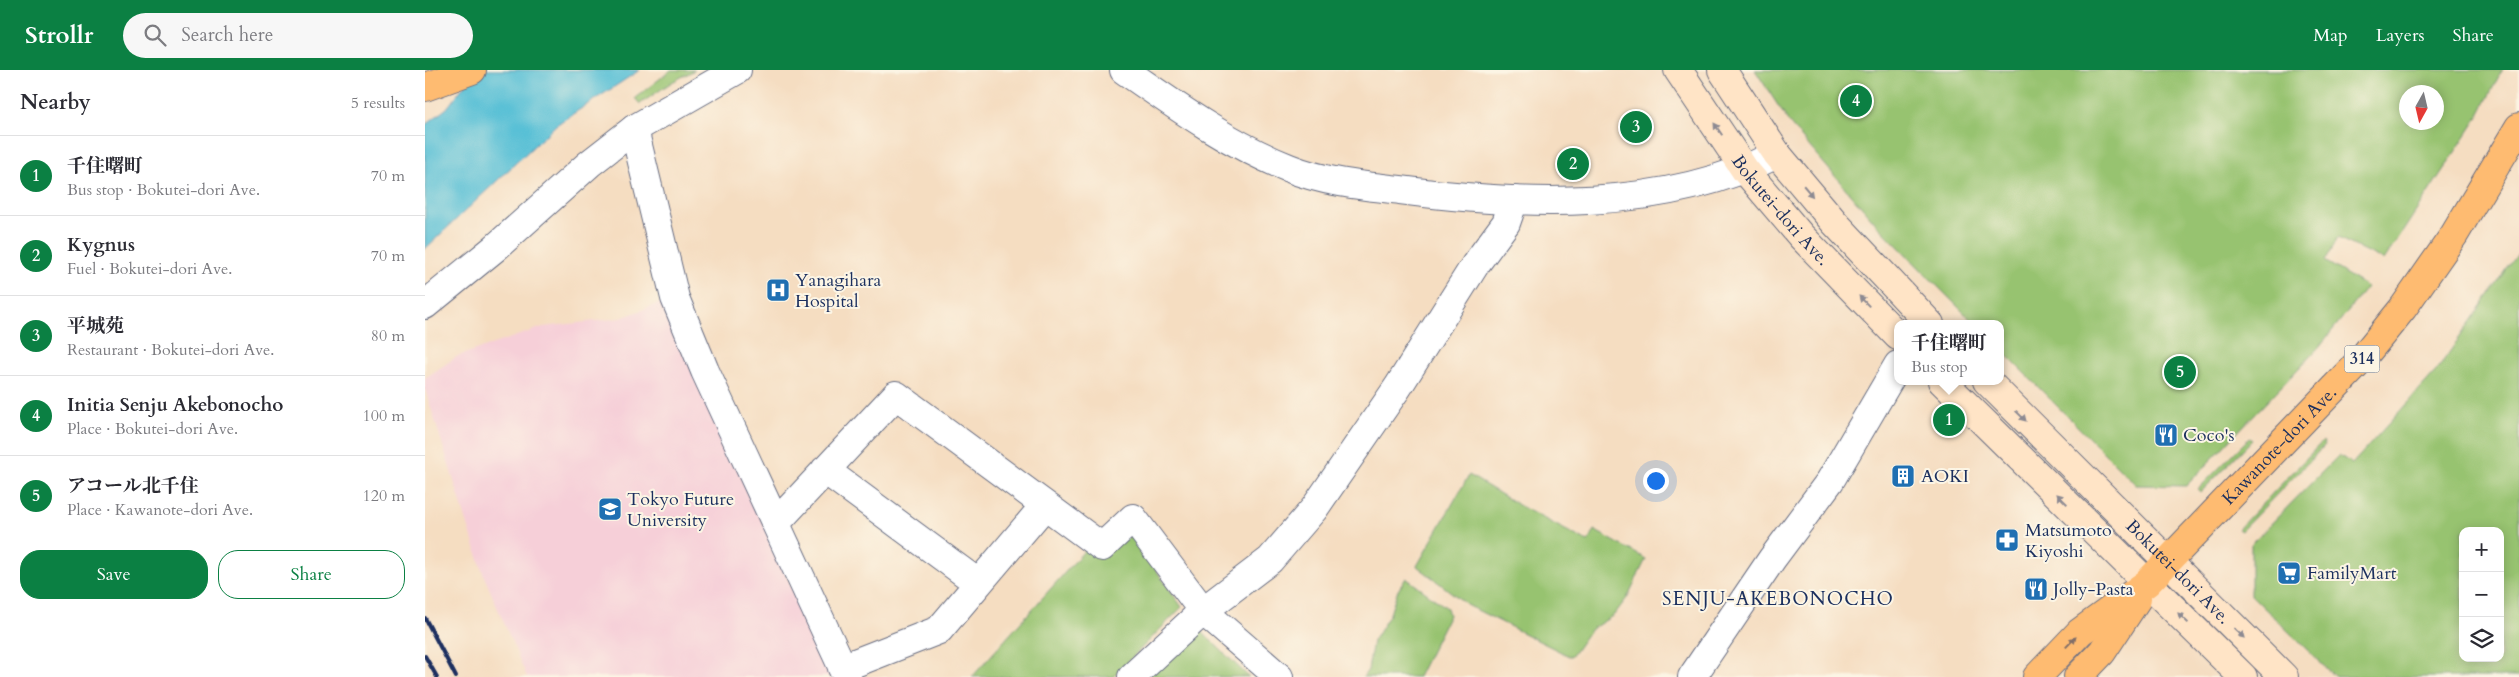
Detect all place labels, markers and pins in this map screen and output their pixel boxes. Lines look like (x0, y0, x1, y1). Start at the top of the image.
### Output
pin: 4 (1840, 82, 1872, 120)
pin: 3 (1620, 108, 1652, 146)
pin: 2 (1557, 145, 1589, 183)
place label: Yanagihara Hospital (795, 268, 882, 314)
hospital icon: Yanagihara Hospital (765, 277, 791, 303)
pin: 5 (2164, 353, 2196, 391)
pin: 1 (1933, 401, 1965, 439)
restaurant icon: Coco's (2153, 422, 2179, 448)
place label: Coco's (2183, 423, 2235, 448)
building icon: AOKI (1890, 463, 1916, 489)
place label: AOKI (1921, 464, 1969, 489)
place label: Tokyo Future University (627, 487, 734, 533)
school or university icon: Tokyo Future University (597, 496, 623, 522)
place label: Matsumoto Kiyoshi (2025, 518, 2112, 564)
pharmacy icon: Matsumoto Kiyoshi (1994, 527, 2020, 553)
supermarket icon: FamilyMart (2276, 560, 2302, 586)
place label: FamilyMart (2307, 561, 2397, 586)
restaurant icon: Jolly-Pasta (2023, 576, 2049, 602)
place label: Jolly-Pasta (2050, 577, 2134, 602)

